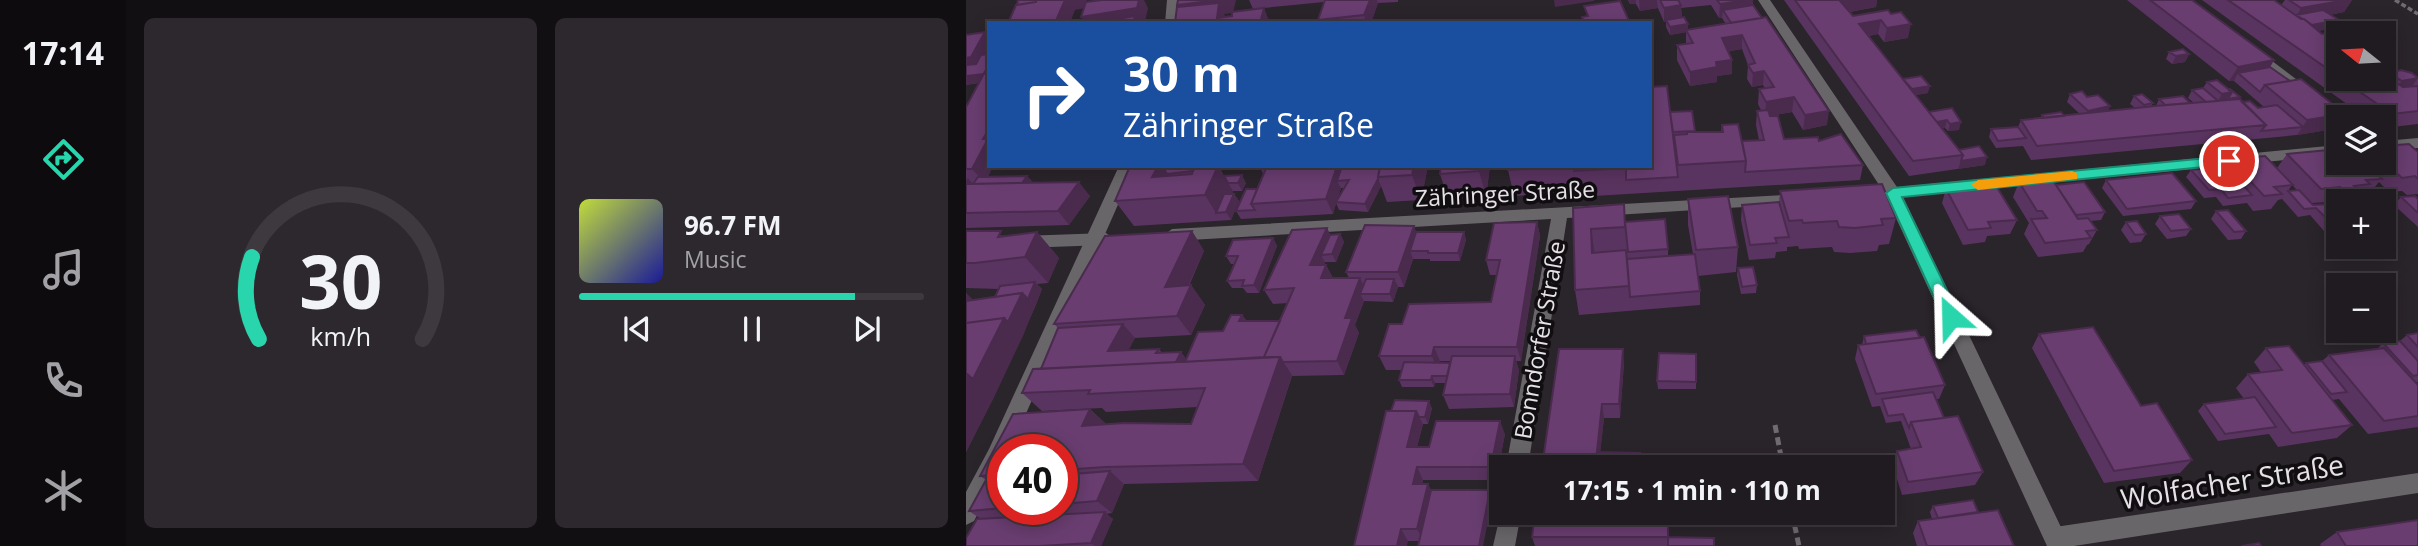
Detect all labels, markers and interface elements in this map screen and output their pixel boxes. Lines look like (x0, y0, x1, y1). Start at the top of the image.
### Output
north arrow (2326, 21, 2396, 91)
map controls (2326, 21, 2396, 343)
text: 17:14 (22, 31, 104, 74)
text: 30 m (1123, 40, 1240, 106)
icon: right (1008, 49, 1099, 140)
text: Zähringer Straße (1123, 103, 1374, 146)
button: layers (2326, 105, 2396, 175)
pin (2199, 131, 2259, 191)
icon: directions (39, 135, 88, 184)
icon: arrive (2210, 142, 2248, 180)
street label: Zähringer Straße (1414, 172, 1596, 214)
button: + (2326, 189, 2396, 259)
text: 96.7 FM (684, 207, 782, 243)
text: 30 (299, 231, 382, 330)
street label: Bonndorfer Straße (1506, 239, 1572, 441)
text: Music (684, 243, 747, 275)
icon: music (39, 245, 88, 294)
button: − (2326, 273, 2396, 343)
position arrow (1914, 280, 1988, 354)
icon: previous (618, 310, 656, 348)
icon: pause (733, 310, 771, 348)
icon: next (848, 310, 886, 348)
text: km/h (310, 319, 371, 353)
icon: phone (39, 356, 88, 405)
speed limit sign: 40 (987, 434, 1078, 525)
street label: Wolfacher Straße (2118, 445, 2346, 517)
icon: climate (39, 466, 88, 515)
text: 17:15 · 1 min · 110 m (1563, 472, 1821, 508)

